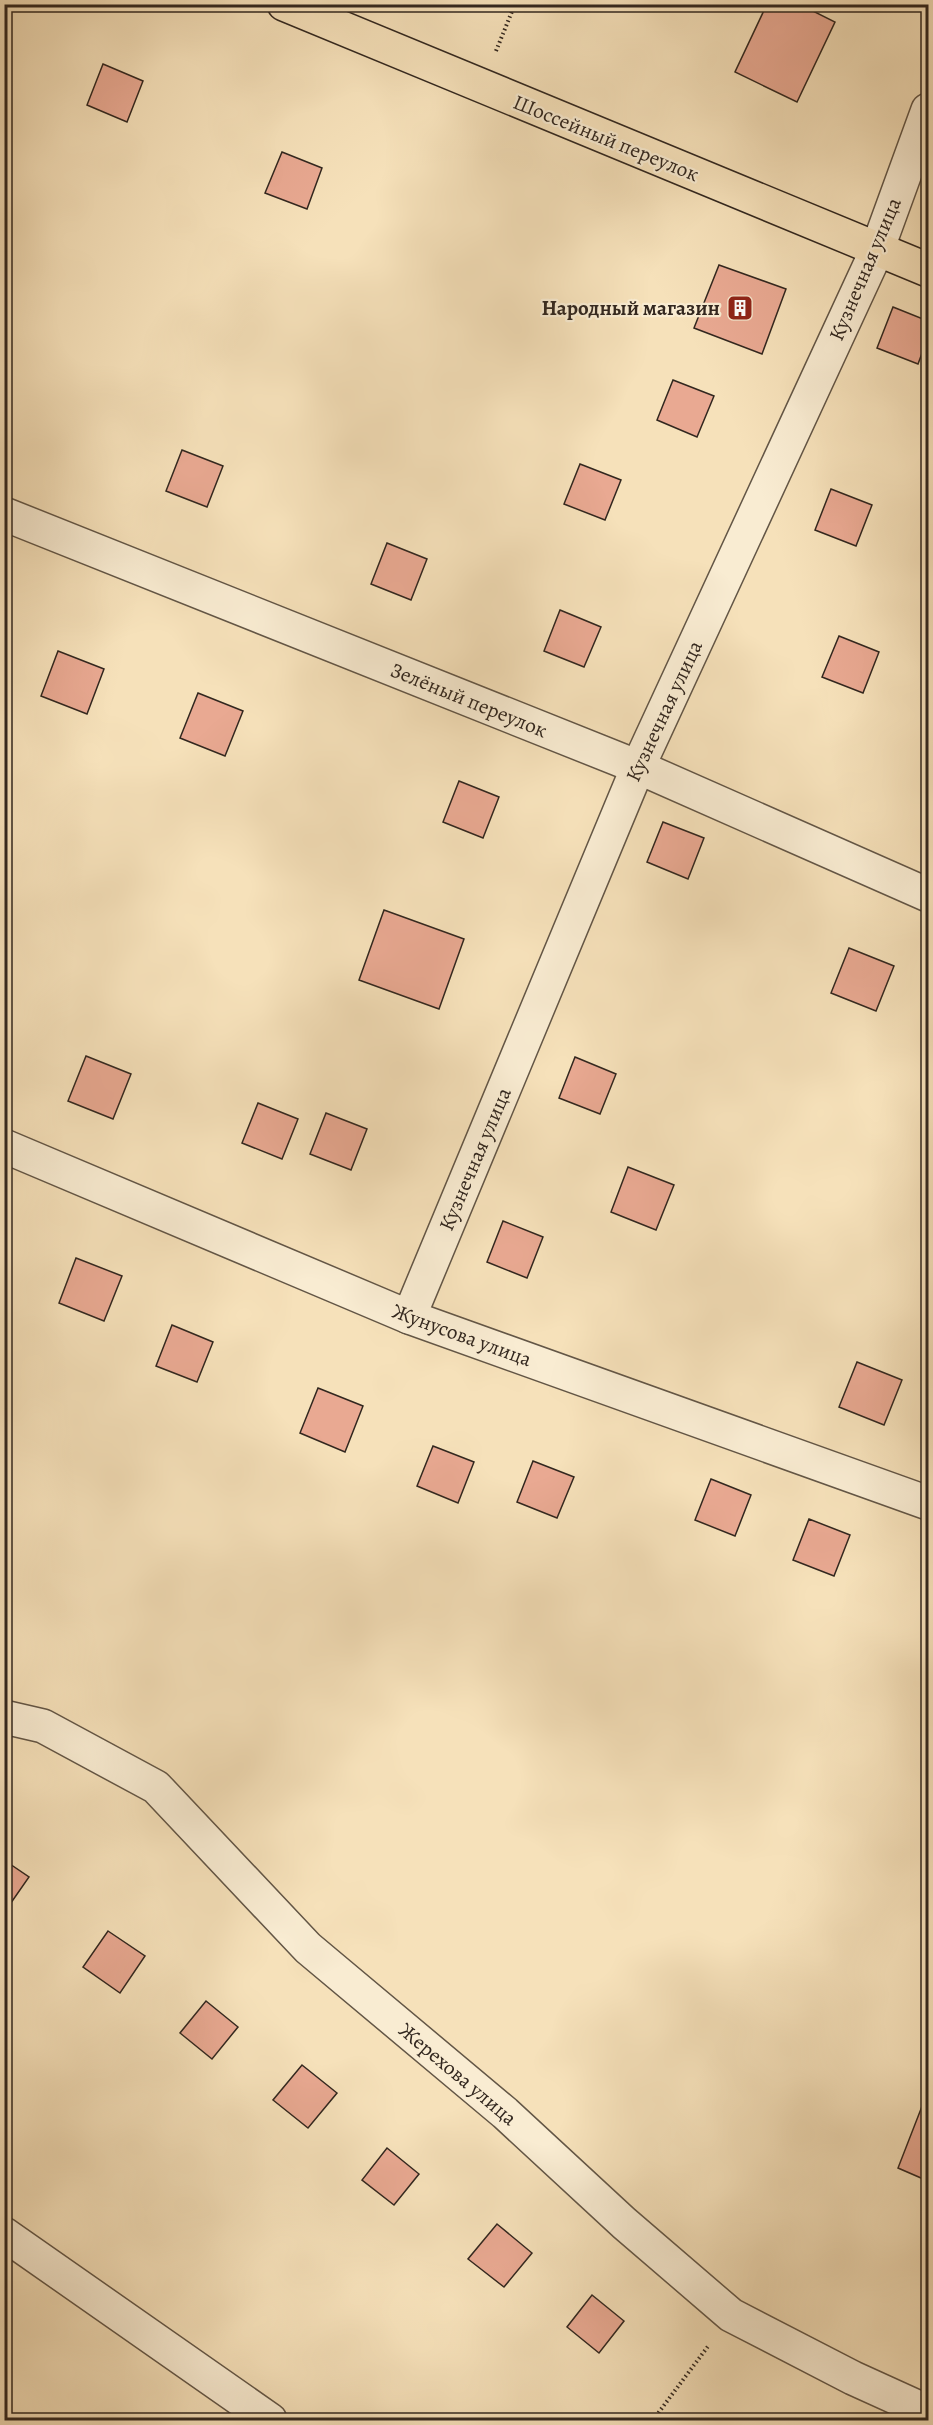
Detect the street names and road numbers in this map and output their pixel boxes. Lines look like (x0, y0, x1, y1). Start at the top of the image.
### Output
street label: Шоссейный переулок (509, 88, 703, 188)
street label: Кузнечная улица (822, 193, 908, 345)
street label: Кузнечная улица (619, 635, 709, 786)
street label: Зелёный переулок (386, 656, 552, 744)
street label: Кузнечная улица (432, 1083, 518, 1235)
street label: Жунусова улица (388, 1297, 536, 1373)
street label: Жерехова улица (393, 2016, 523, 2132)

